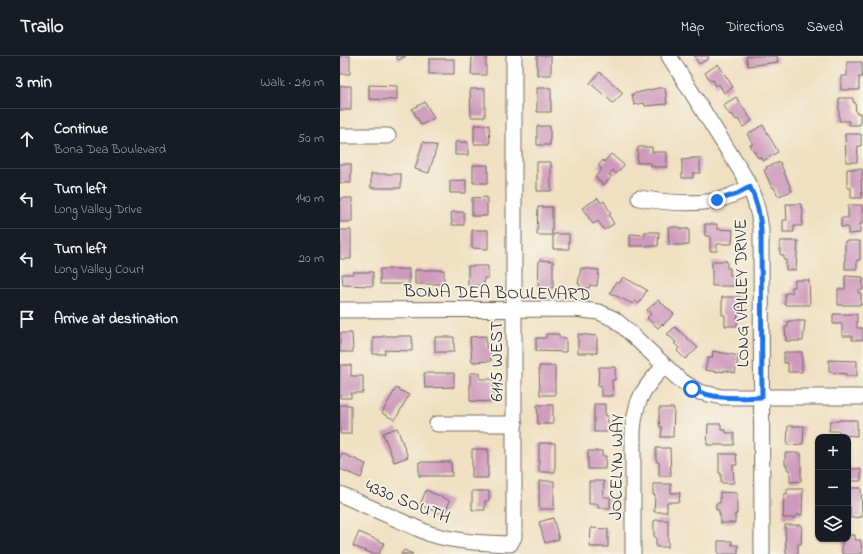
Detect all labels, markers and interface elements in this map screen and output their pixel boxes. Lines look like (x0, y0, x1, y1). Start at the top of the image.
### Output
text: Trailo (20, 14, 64, 41)
text: Map (681, 17, 704, 38)
text: Directions (726, 17, 784, 38)
text: Saved (806, 17, 843, 38)
text: 3 min (16, 70, 52, 95)
text: Walk · 210 m (260, 73, 324, 92)
text: Continue (54, 118, 108, 140)
icon: ahead (16, 128, 38, 150)
text: 50 m (298, 129, 324, 148)
text: Bona Dea Boulevard (54, 140, 166, 159)
text: Turn left (54, 178, 107, 200)
icon: left (16, 188, 38, 210)
text: 140 m (296, 189, 324, 208)
route end (708, 191, 726, 209)
text: Long Valley Drive (54, 200, 142, 219)
street label: LONG VALLEY DRIVE (729, 218, 757, 368)
text: Turn left (54, 238, 107, 260)
icon: left (16, 248, 38, 270)
text: 20 m (299, 249, 324, 268)
text: Long Valley Court (54, 260, 145, 279)
street label: BONA DEA BOULEVARD (402, 279, 591, 309)
icon: arrive (16, 308, 38, 330)
text: Arrive at destination (54, 308, 178, 330)
street label: 6115 WEST (485, 321, 511, 401)
route start (683, 380, 701, 398)
street label: JOCELYN WAY (604, 413, 632, 520)
map controls (815, 434, 851, 542)
button: + (815, 434, 851, 470)
button: − (815, 470, 851, 506)
street label: 4330 SOUTH (361, 474, 454, 532)
button: layers (815, 506, 851, 542)

